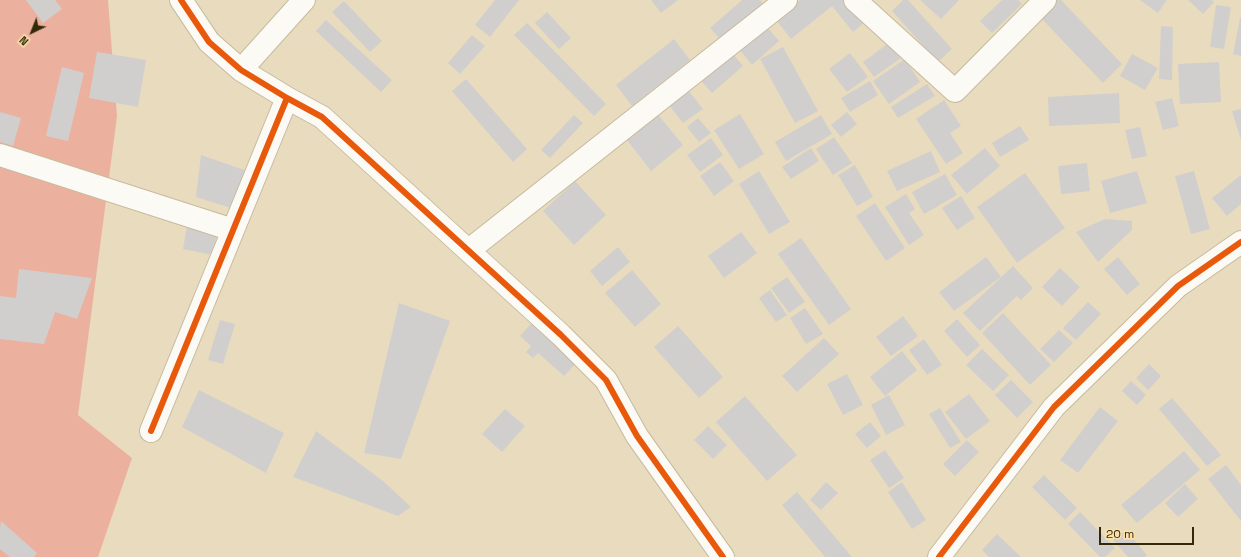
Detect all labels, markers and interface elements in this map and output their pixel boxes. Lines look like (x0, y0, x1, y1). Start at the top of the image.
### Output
north arrow (12, 12, 52, 52)
text: N (16, 33, 31, 48)
scale bar (1101, 519, 1196, 545)
text: 20 m (1106, 526, 1134, 542)

